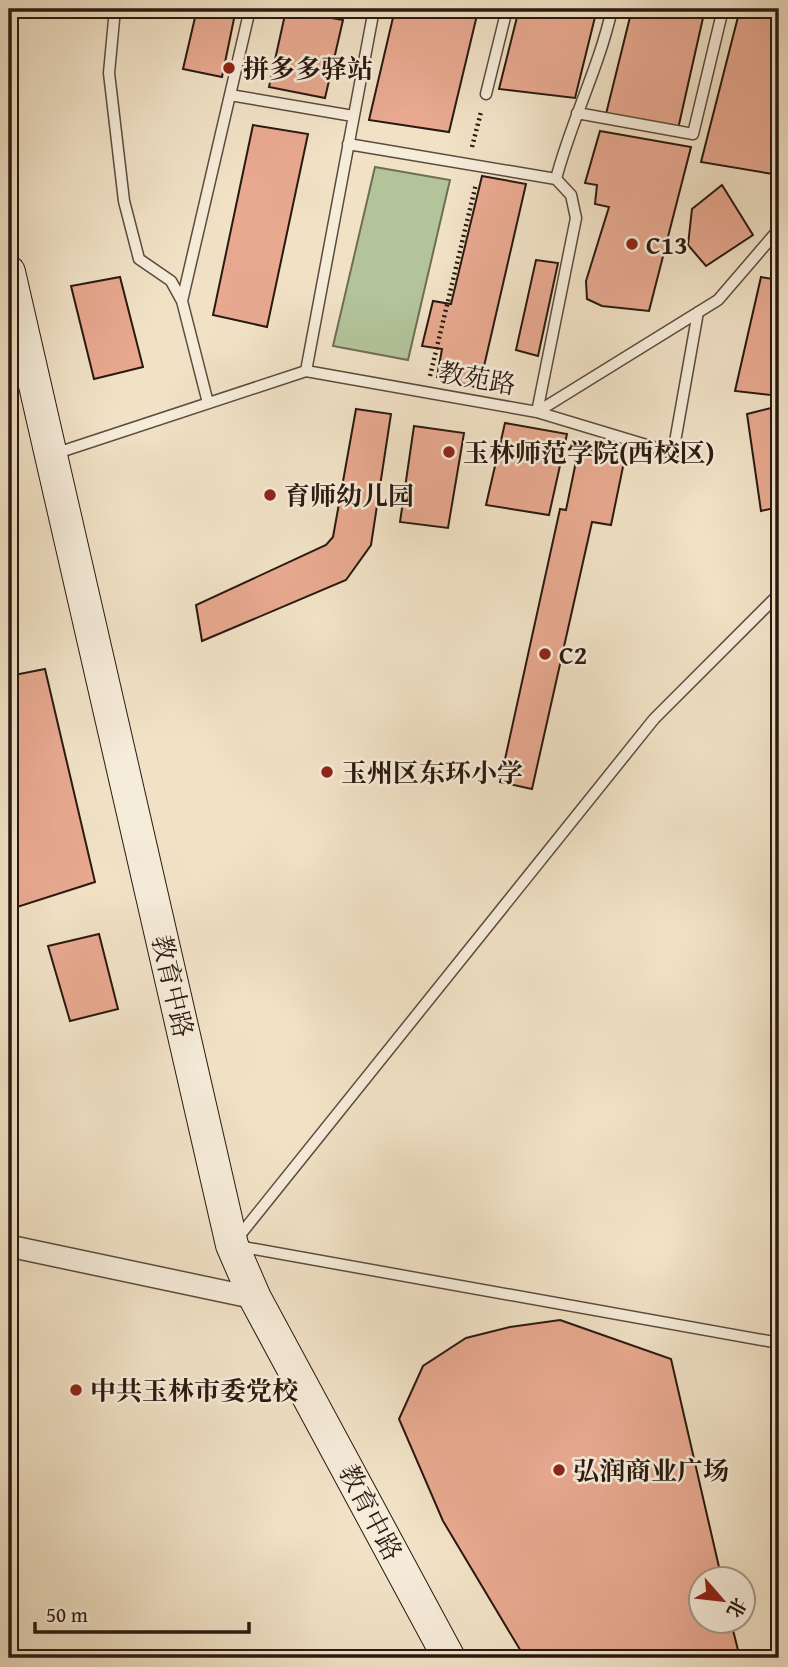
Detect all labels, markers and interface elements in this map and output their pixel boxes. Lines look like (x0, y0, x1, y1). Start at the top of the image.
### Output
place label: 拼多多驿站 (243, 49, 373, 88)
marker: 拼多多驿站 (221, 60, 237, 76)
place label: C13 (646, 225, 688, 264)
marker: C13 (624, 236, 640, 252)
street label: 教苑路 (435, 352, 519, 404)
place label: 玉林师范学院(西校区) (463, 433, 715, 472)
marker: 玉林师范学院(西校区) (441, 444, 457, 460)
place label: 育师幼儿园 (284, 476, 414, 515)
marker: 育师幼儿园 (262, 487, 278, 503)
place label: C2 (559, 635, 587, 674)
marker: C2 (537, 646, 553, 662)
place label: 玉州区东环小学 (341, 753, 523, 792)
marker: 玉州区东环小学 (319, 764, 335, 780)
street label: 教育中路 (142, 931, 204, 1041)
place label: 中共玉林市委党校 (90, 1371, 298, 1410)
marker: 中共玉林市委党校 (68, 1382, 84, 1398)
place label: 弘润商业广场 (573, 1451, 729, 1490)
street label: 教育中路 (329, 1457, 413, 1567)
marker: 弘润商业广场 (551, 1462, 567, 1478)
north arrow (686, 1566, 756, 1636)
scale bar (35, 1590, 248, 1634)
text: 北 (720, 1593, 754, 1623)
text: 50 m (46, 1599, 88, 1630)

